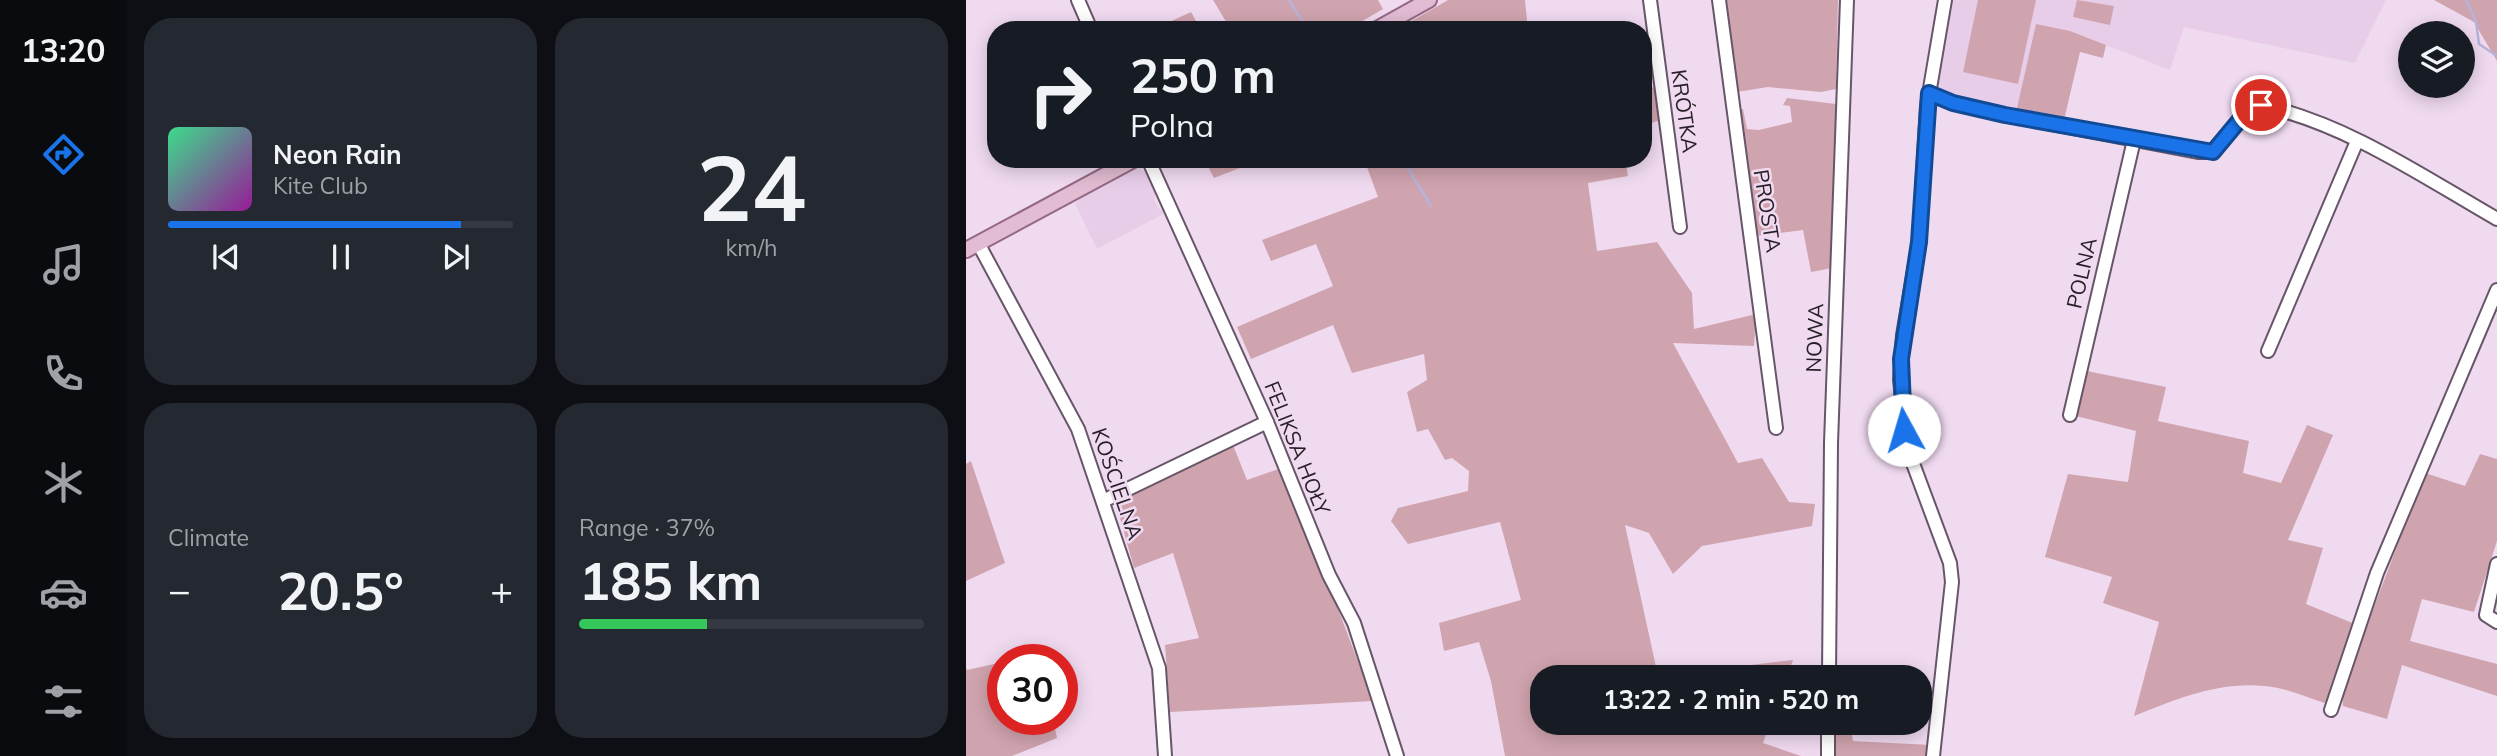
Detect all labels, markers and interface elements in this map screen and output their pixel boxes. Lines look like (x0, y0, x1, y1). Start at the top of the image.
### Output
map controls (2398, 21, 2475, 98)
button: layers (2398, 21, 2475, 98)
text: 13:20 (21, 30, 105, 70)
text: 250 m (1130, 44, 1276, 105)
icon: right (1015, 49, 1106, 140)
street label: KRÓTKA (1666, 68, 1704, 155)
pin (2231, 75, 2291, 135)
icon: arrive (2242, 86, 2280, 124)
text: Polna (1130, 105, 1214, 145)
icon: directions (39, 130, 88, 179)
text: 24 (697, 130, 806, 244)
text: Neon Rain (273, 138, 402, 171)
street label: PROSTA (1749, 168, 1787, 255)
text: Kite Club (273, 171, 368, 200)
text: km/h (725, 233, 778, 262)
street label: POLNA (2060, 234, 2102, 311)
icon: previous (207, 238, 245, 276)
icon: pause (322, 238, 360, 276)
icon: next (437, 238, 475, 276)
icon: music (39, 240, 88, 289)
street label: NOWA (1800, 302, 1828, 373)
icon: phone (39, 349, 88, 398)
street label: FELIKSA HOŁY (1259, 377, 1337, 518)
position arrow (1867, 393, 1941, 467)
street label: KOŚCIELNA (1087, 424, 1149, 544)
icon: climate (39, 458, 88, 507)
text: Range · 37% (579, 513, 715, 542)
text: Climate (168, 523, 249, 552)
text: 185 km (579, 548, 762, 613)
text: 20.5° (277, 558, 404, 623)
text: − (168, 566, 191, 614)
text: + (490, 566, 513, 614)
icon: car (39, 568, 88, 617)
speed limit sign: 30 (987, 644, 1078, 735)
icon: filters (39, 677, 88, 726)
text: 13:22 · 2 min · 520 m (1603, 683, 1859, 716)

